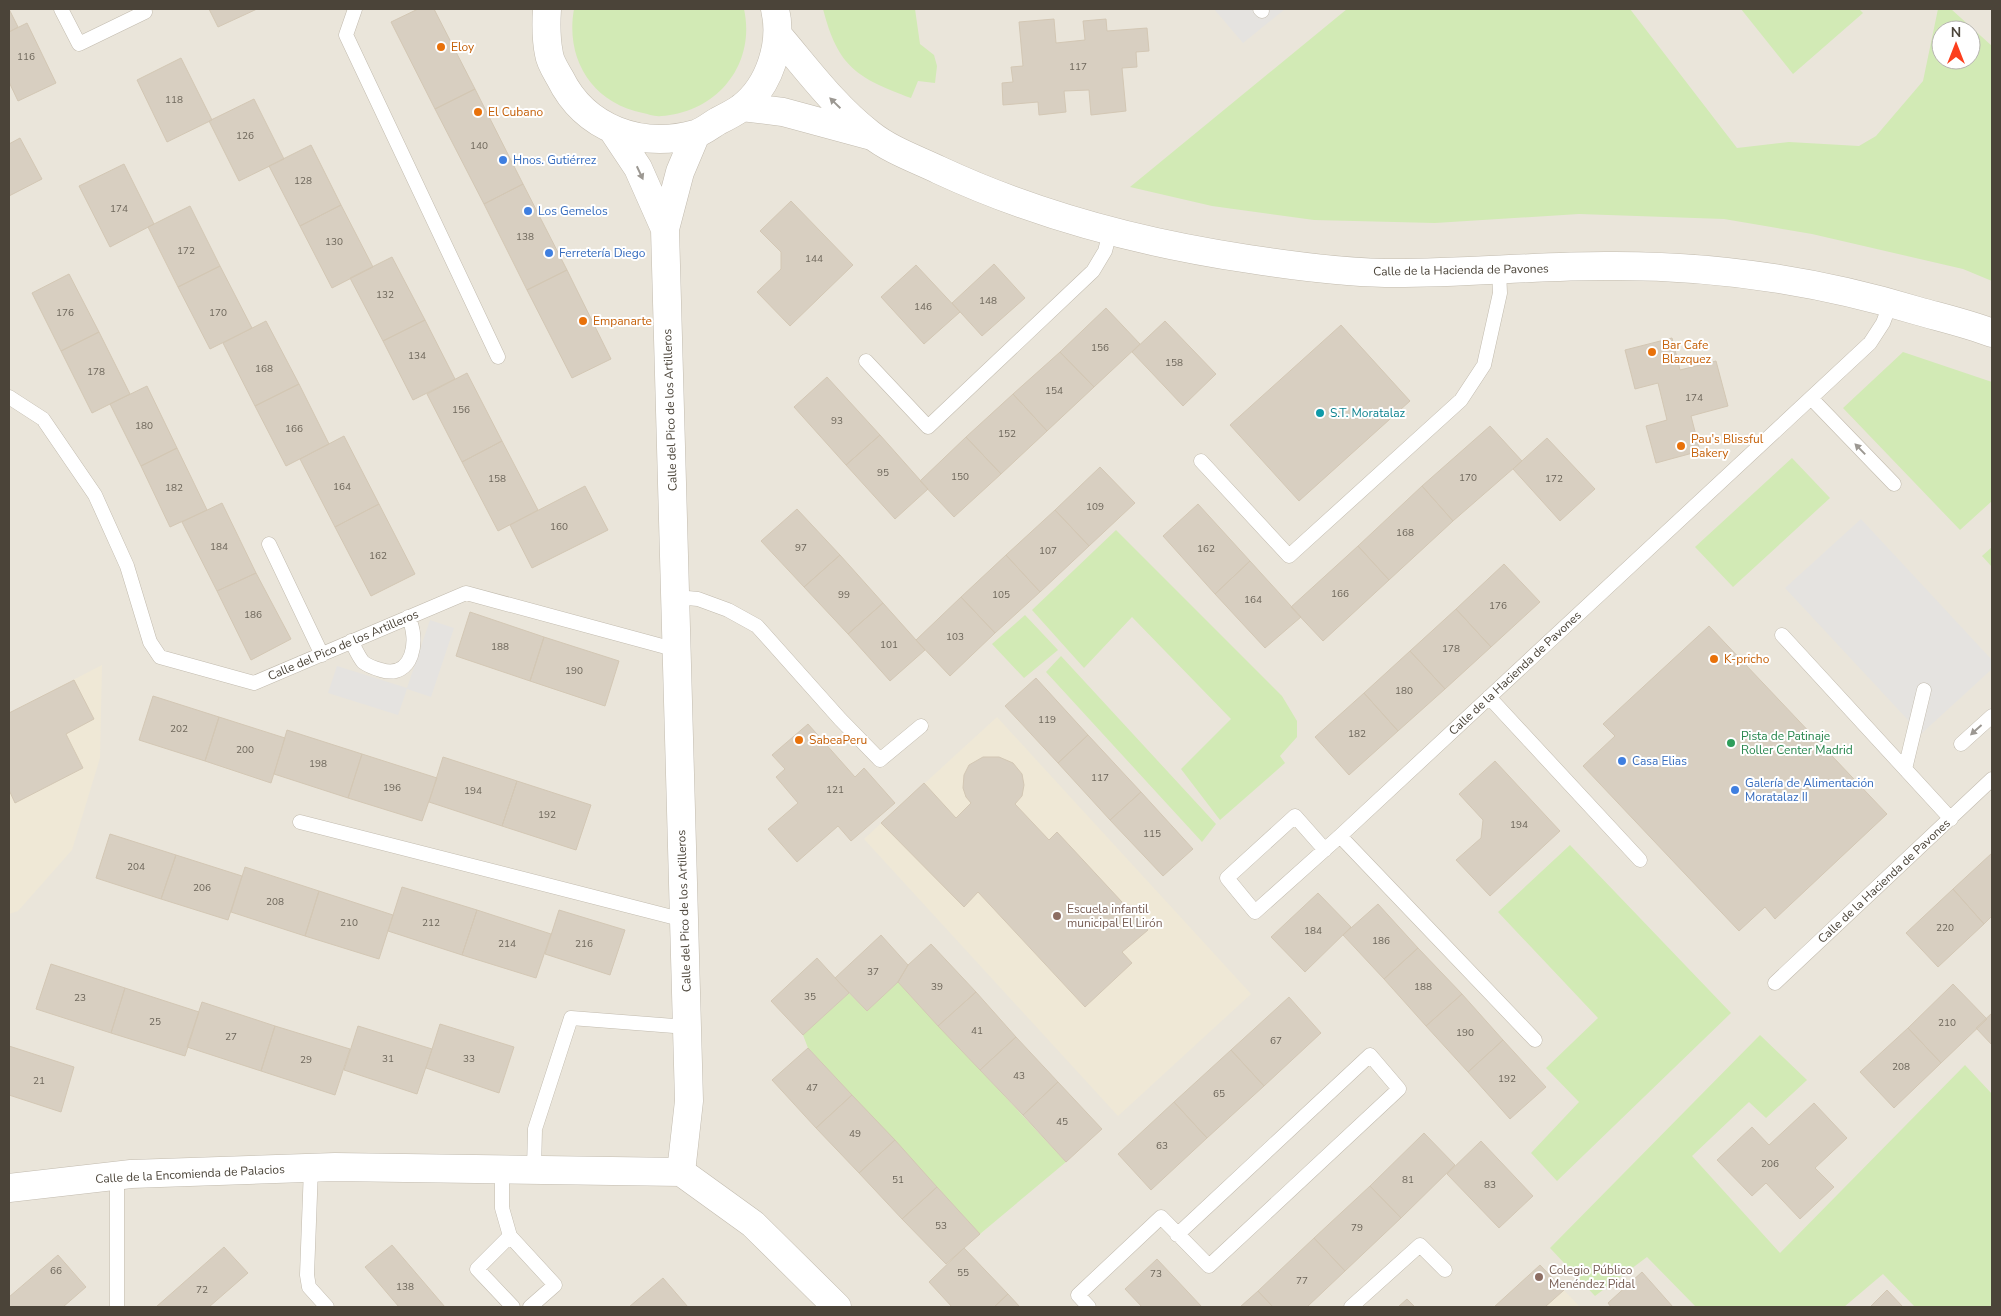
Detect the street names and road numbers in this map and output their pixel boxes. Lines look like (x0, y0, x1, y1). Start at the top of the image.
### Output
street label: Calle de la Hacienda de Pavones (1373, 260, 1549, 280)
street label: Calle del Pico de los Artilleros (659, 328, 681, 491)
street label: Calle del Pico de los Artilleros (265, 606, 421, 684)
street label: Calle de la Hacienda de Pavones (1445, 607, 1585, 739)
street label: Calle de la Hacienda de Pavones (1814, 815, 1954, 947)
street label: Calle del Pico de los Artilleros (673, 829, 695, 992)
street label: Calle de la Encomienda de Palacios (95, 1161, 285, 1187)

